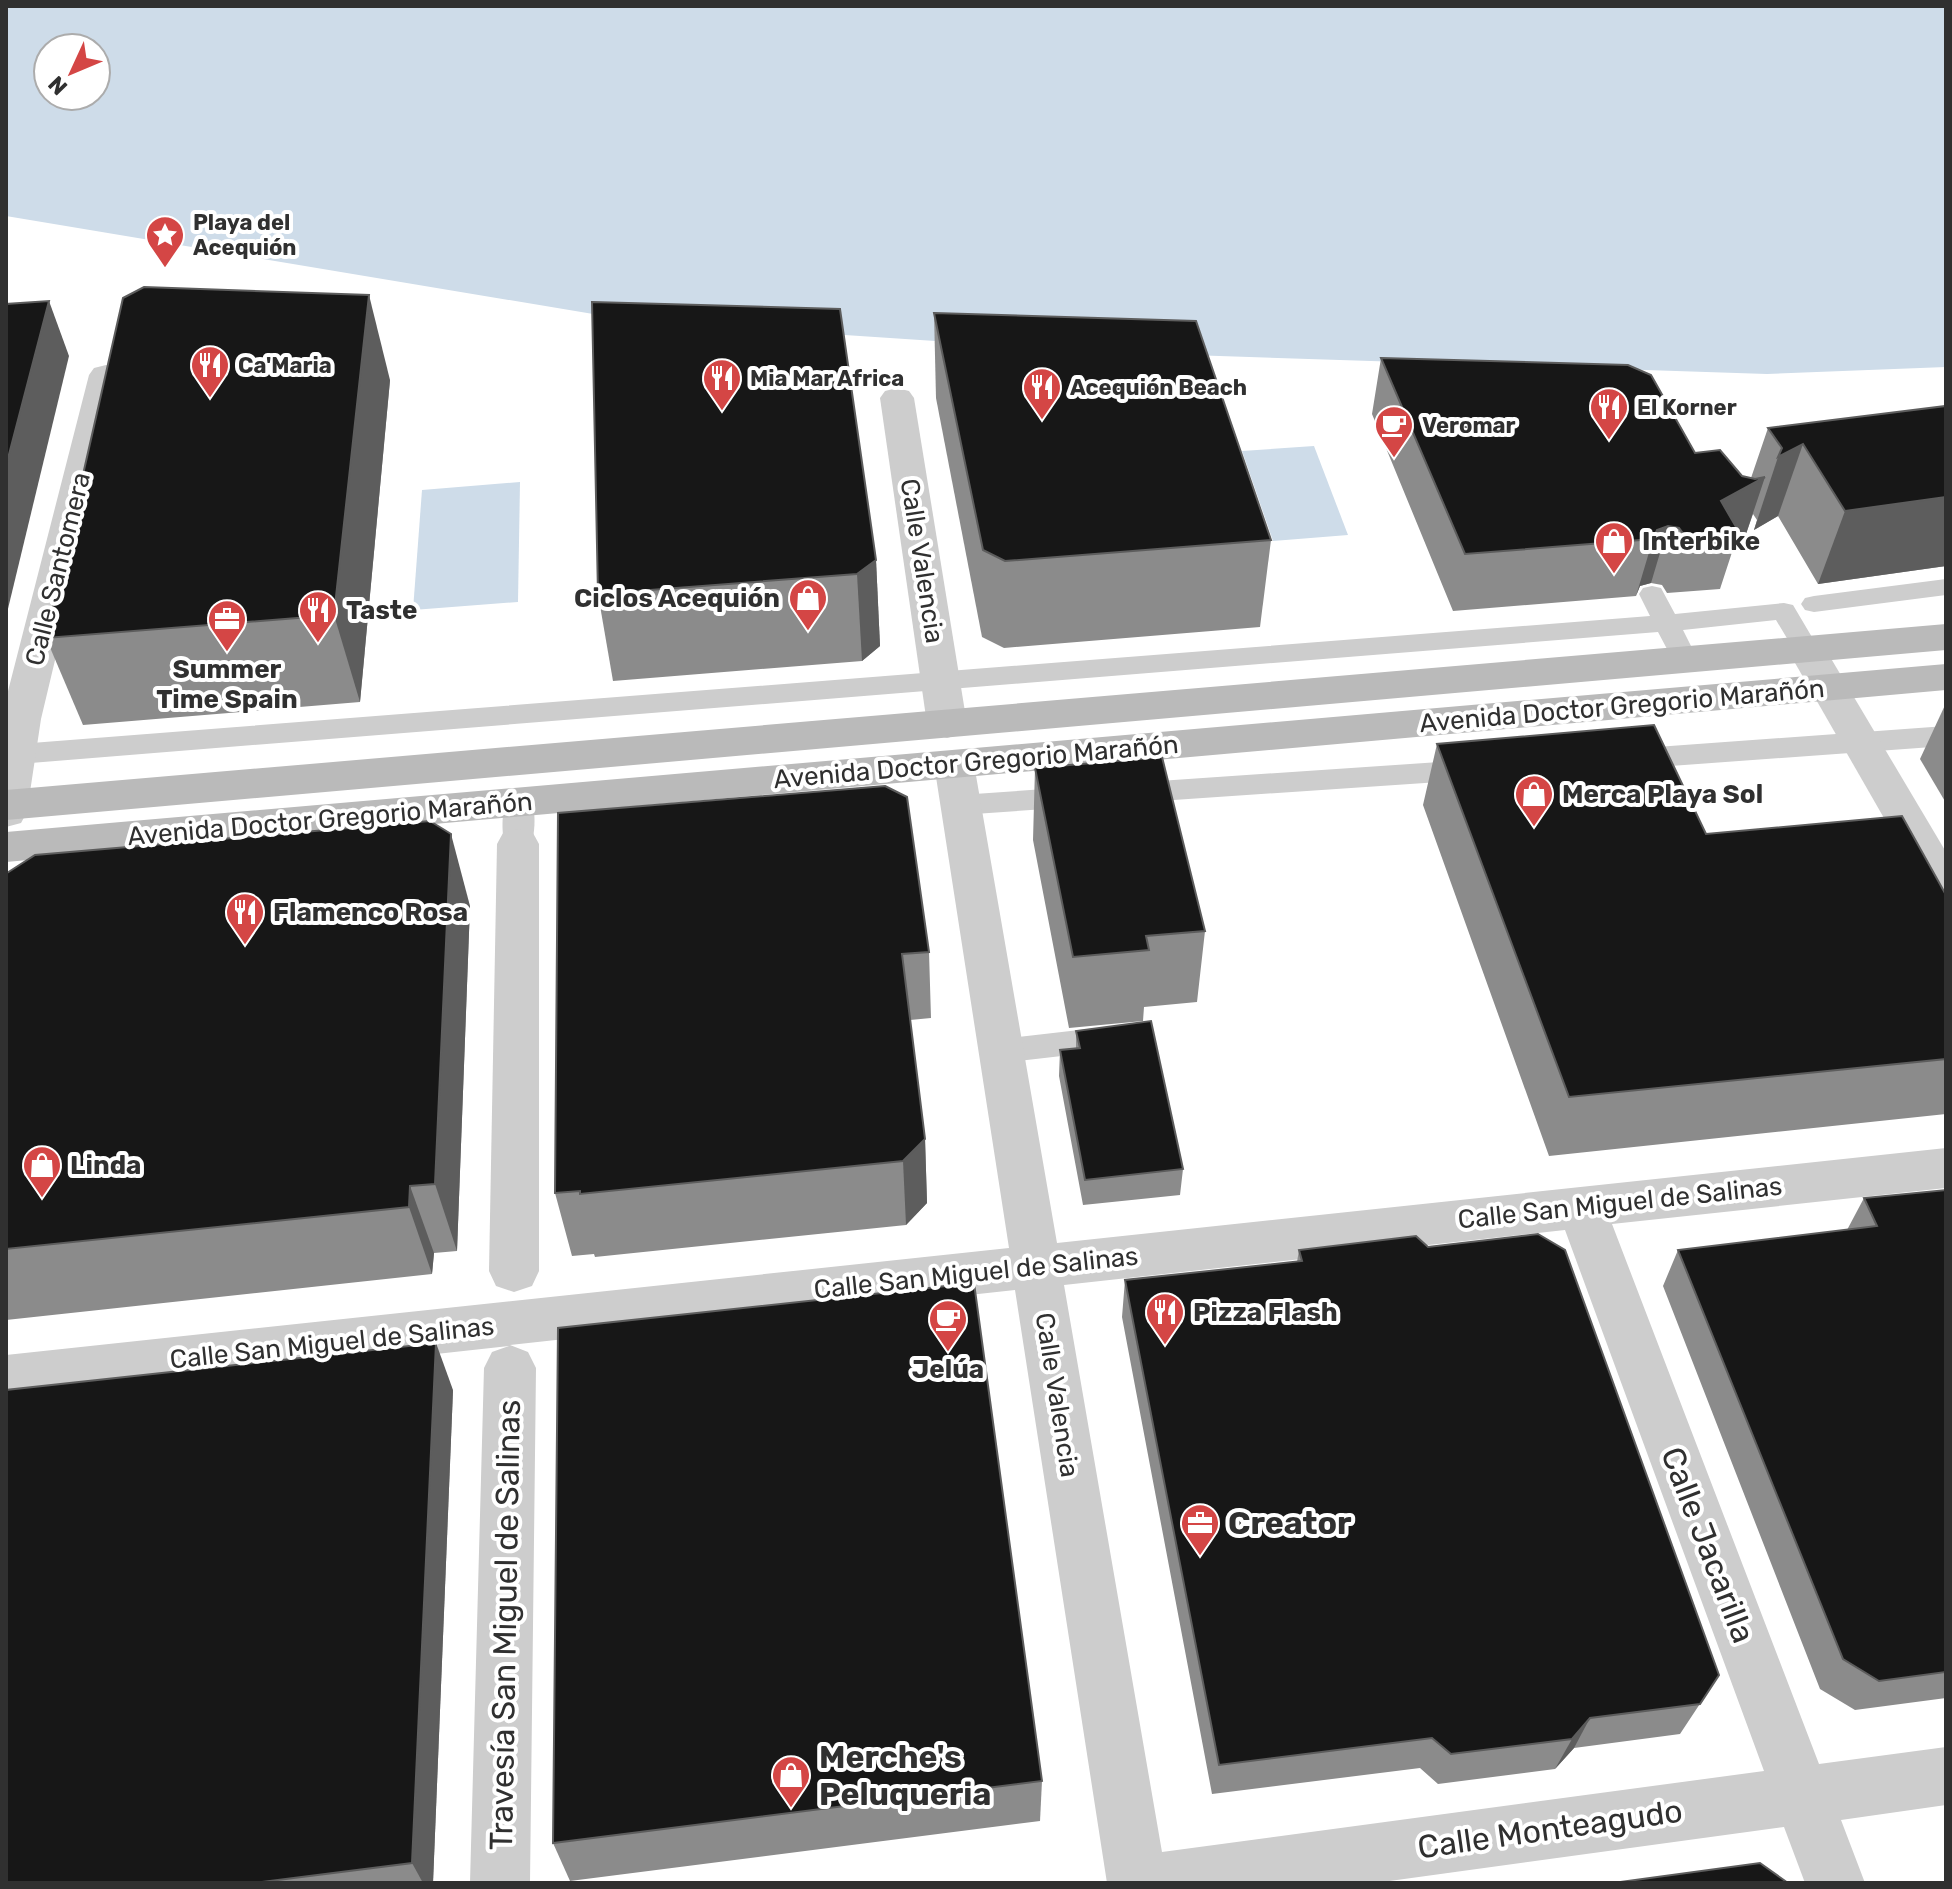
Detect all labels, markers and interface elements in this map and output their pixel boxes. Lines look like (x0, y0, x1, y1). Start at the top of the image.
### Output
north arrow (32, 32, 112, 112)
text: N (43, 70, 73, 101)
place label: Playa del Acequión (193, 209, 297, 261)
place icon: Playa del Acequión (144, 214, 186, 269)
restaurant icon: Ca'Maria (189, 344, 231, 399)
place label: Ca'Maria (238, 352, 332, 379)
restaurant icon: Mia Mar Africa (701, 357, 743, 412)
place label: Mia Mar Africa (750, 365, 904, 392)
restaurant icon: Acequión Beach (1021, 366, 1063, 421)
place label: Acequión Beach (1070, 374, 1247, 401)
restaurant icon: El Korner (1588, 386, 1630, 441)
place label: El Korner (1637, 394, 1737, 421)
cafe icon: Veromar (1373, 404, 1415, 459)
place label: Veromar (1422, 412, 1516, 439)
street label: Calle Santomera (19, 469, 97, 669)
street label: Calle Valencia (894, 477, 950, 645)
shop icon: Interbike (1593, 520, 1635, 575)
place label: Interbike (1642, 526, 1760, 557)
shop icon: Ciclos Acequión (787, 577, 829, 632)
place label: Ciclos Acequión (574, 583, 780, 614)
restaurant icon: Taste (297, 589, 339, 644)
place label: Taste (346, 595, 417, 626)
office icon: Summer Time Spain (206, 598, 248, 653)
place label: Summer Time Spain (156, 654, 298, 715)
street label: Avenida Doctor Gregorio Marañón (1418, 673, 1826, 739)
street label: Avenida Doctor Gregorio Marañón (772, 729, 1180, 795)
shop icon: Merca Playa Sol (1513, 773, 1555, 828)
place label: Merca Playa Sol (1562, 779, 1763, 810)
street label: Avenida Doctor Gregorio Marañón (126, 786, 534, 852)
restaurant icon: Flamenco Rosa (224, 891, 266, 946)
place label: Flamenco Rosa (273, 897, 468, 928)
shop icon: Linda (21, 1144, 63, 1199)
place label: Linda (70, 1150, 141, 1181)
street label: Calle San Miguel de Salinas (1456, 1171, 1784, 1235)
street label: Calle San Miguel de Salinas (812, 1241, 1140, 1305)
restaurant icon: Pizza Flash (1144, 1291, 1186, 1346)
place label: Pizza Flash (1193, 1297, 1338, 1328)
cafe icon: Jelúa (927, 1298, 969, 1353)
street label: Calle San Miguel de Salinas (168, 1311, 496, 1375)
street label: Calle Valencia (1029, 1311, 1085, 1479)
place label: Jelúa (912, 1354, 984, 1385)
street label: Travesía San Miguel de Salinas (482, 1399, 528, 1851)
street label: Calle Jacarilla (1653, 1442, 1763, 1648)
office icon: Creator (1179, 1502, 1221, 1557)
place label: Creator (1228, 1504, 1352, 1542)
place label: Merche's Peluqueria (819, 1738, 991, 1813)
shop icon: Merche's Peluqueria (770, 1754, 812, 1809)
street label: Calle Monteagudo (1415, 1792, 1685, 1866)

